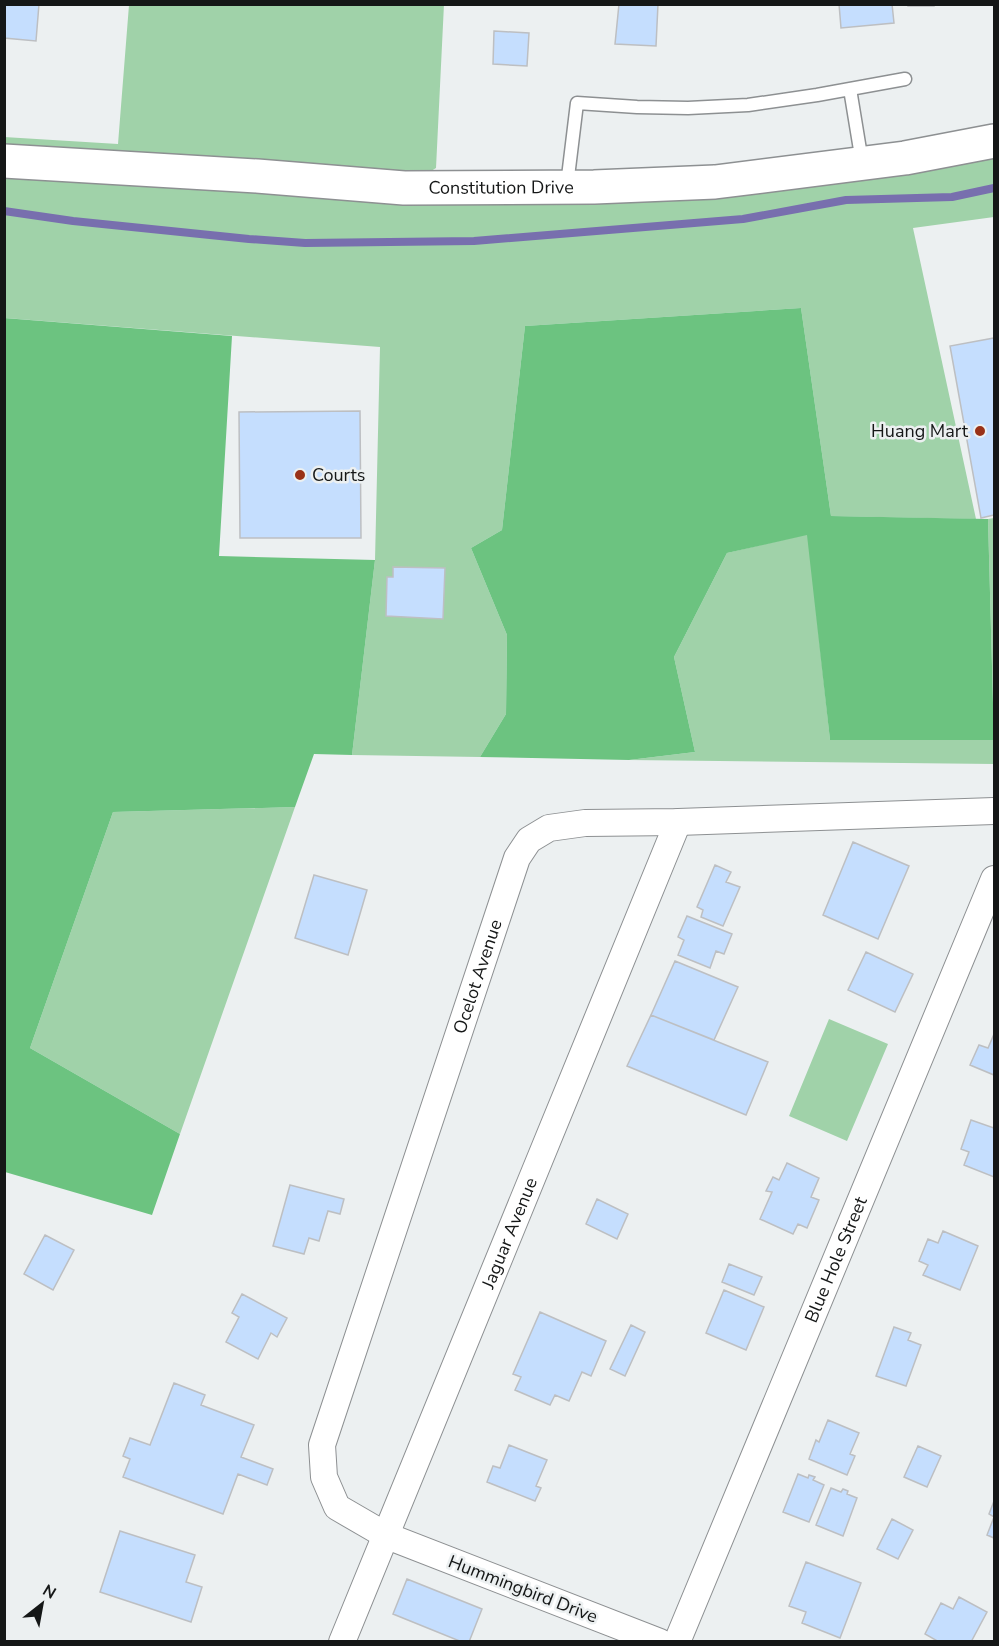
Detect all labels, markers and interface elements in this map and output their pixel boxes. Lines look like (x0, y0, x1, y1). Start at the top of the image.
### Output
street label: Constitution Drive (428, 175, 574, 200)
place label: Huang Mart (871, 419, 969, 443)
marker: Huang Mart (973, 424, 987, 438)
place label: Courts (312, 463, 365, 487)
marker: Courts (293, 468, 307, 482)
street label: Ocelot Avenue (447, 916, 508, 1037)
street label: Jaguar Avenue (476, 1174, 543, 1293)
street label: Blue Hole Street (799, 1192, 873, 1326)
street label: Hummingbird Drive (445, 1549, 601, 1629)
north arrow (12, 1574, 72, 1634)
text: N (38, 1579, 60, 1605)

